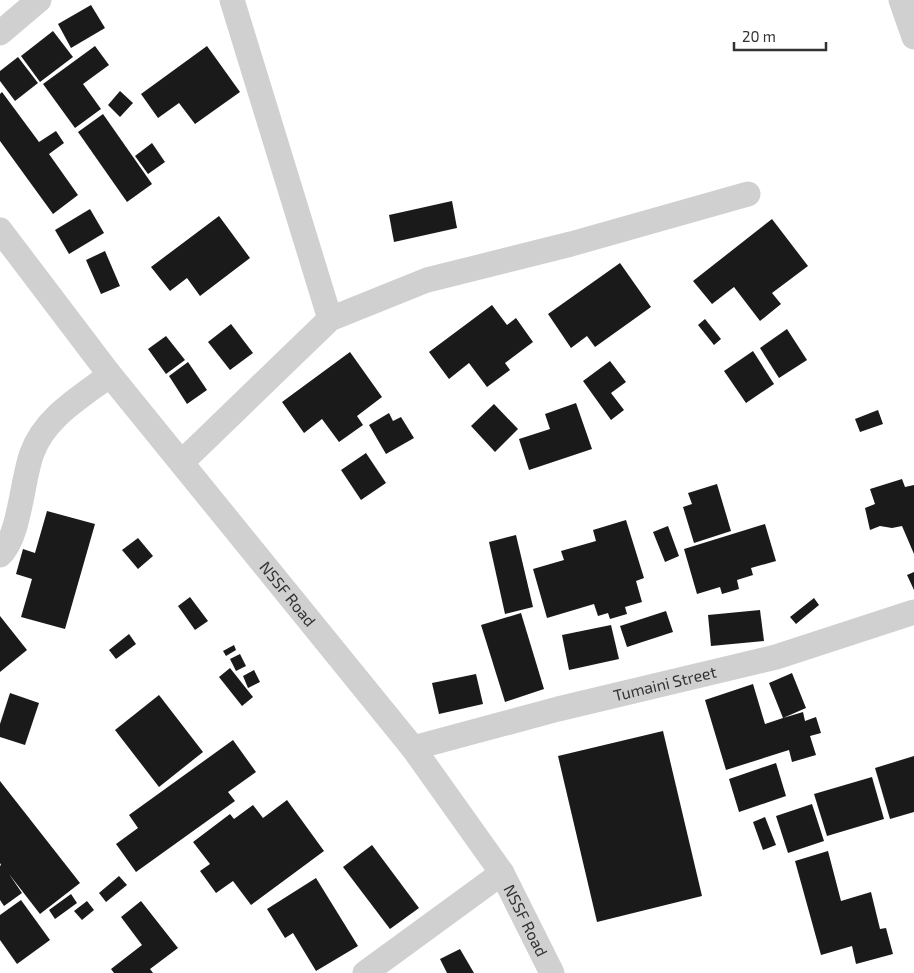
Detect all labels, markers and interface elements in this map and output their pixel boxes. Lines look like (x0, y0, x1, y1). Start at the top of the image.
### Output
scale bar (734, 20, 826, 52)
text: 20 m (742, 27, 776, 45)
street label: NSSF Road (256, 557, 320, 630)
street label: Tumaini Street (611, 662, 718, 704)
street label: NSSF Road (500, 881, 552, 959)

